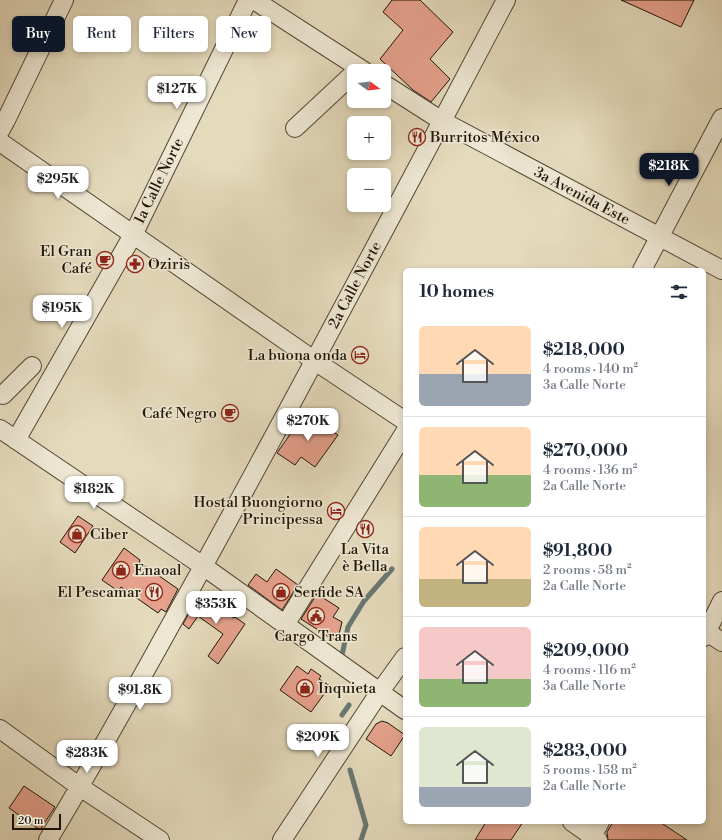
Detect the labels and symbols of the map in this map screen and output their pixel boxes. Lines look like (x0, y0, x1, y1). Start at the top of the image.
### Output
north arrow (347, 64, 391, 108)
pin: $127K (149, 76, 205, 110)
restaurant icon: Burritos México (407, 127, 427, 147)
place label: Burritos México (429, 128, 540, 147)
street label: 1a Calle Norte (130, 135, 188, 227)
pin: $218K (641, 153, 697, 187)
street label: 3a Avenida Este (531, 163, 633, 229)
pin: $295K (30, 166, 86, 200)
street label: 2a Calle Norte (324, 238, 386, 332)
place label: El Gran Café (40, 242, 92, 278)
cafe icon: El Gran Café (95, 250, 115, 270)
pharmacy icon: Oziris (125, 254, 145, 274)
place label: Oziris (148, 255, 190, 274)
pin: $195K (34, 295, 90, 329)
hotel icon: La buona onda (350, 345, 370, 365)
place label: La buona onda (248, 346, 347, 365)
cafe icon: Café Negro (220, 403, 240, 423)
place label: Café Negro (142, 404, 217, 423)
pin: $270K (280, 408, 336, 442)
pin: $182K (66, 476, 122, 510)
place label: Hostal Buongiorno Principessa (193, 493, 323, 529)
hotel icon: Hostal Buongiorno Principessa (326, 501, 346, 521)
restaurant icon: La Vita è Bella (355, 519, 375, 539)
shop icon: Ciber (67, 524, 87, 544)
place label: Ciber (90, 525, 128, 544)
place label: La Vita è Bella (341, 540, 390, 576)
shop icon: Enaoal (111, 560, 131, 580)
place label: Enaoal (134, 561, 182, 580)
restaurant icon: El Pescamar (144, 582, 164, 602)
shop icon: Serfide SA (271, 582, 291, 602)
place label: El Pescamar (57, 583, 142, 602)
place label: Serfide SA (294, 583, 365, 602)
pin: $353K (188, 591, 244, 625)
public building icon: Cargo Trans (306, 606, 326, 626)
place label: Cargo Trans (275, 627, 357, 646)
pin: $91.8K (107, 677, 173, 711)
shop icon: Inquieta (295, 678, 315, 698)
place label: Inquieta (318, 679, 377, 698)
pin: $209K (290, 724, 346, 758)
pin: $283K (59, 740, 115, 774)
scale bar (12, 812, 61, 831)

